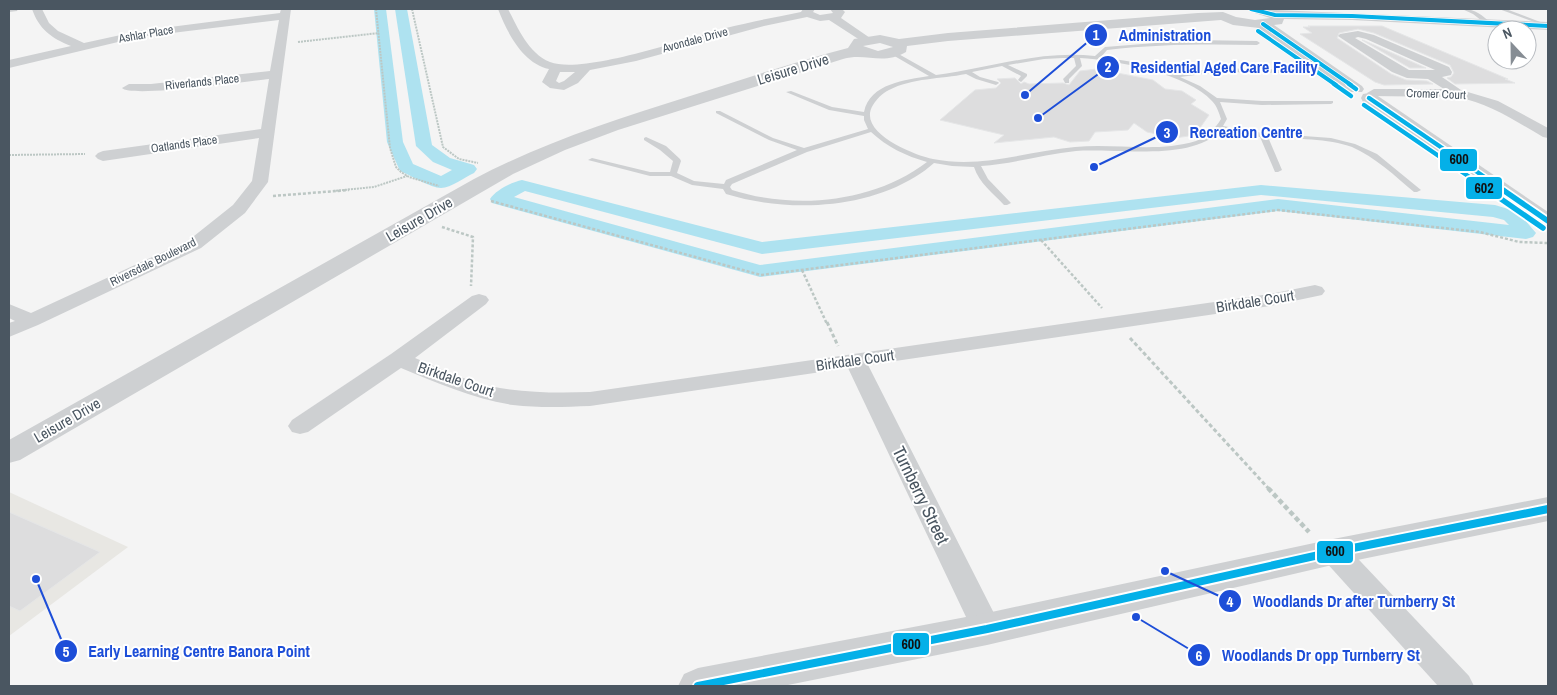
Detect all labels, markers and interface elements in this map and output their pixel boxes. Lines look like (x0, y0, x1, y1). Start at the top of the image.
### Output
callout: Administration (1084, 19, 1221, 50)
north arrow (1487, 20, 1537, 70)
street label: Ashlar Place (116, 21, 175, 47)
text: N (1500, 23, 1514, 43)
street label: Avondale Drive (660, 24, 729, 57)
text: 1 (1093, 24, 1100, 45)
text: Administration (1119, 24, 1211, 46)
street label: Leisure Drive (755, 48, 832, 90)
callout: Residential Aged Care Facility (1095, 52, 1328, 83)
text: 2 (1105, 56, 1112, 77)
text: Residential Aged Care Facility (1130, 56, 1318, 78)
street label: Riverlands Place (164, 70, 240, 94)
street label: Cromer Court (1406, 85, 1466, 103)
callout: Recreation Centre (1155, 117, 1313, 148)
text: Recreation Centre (1189, 121, 1303, 143)
text: 3 (1164, 122, 1171, 143)
street label: Oatlands Place (150, 131, 218, 157)
line badge: 600 (1439, 148, 1478, 172)
text: 600 (1449, 150, 1469, 168)
line badge: 602 (1465, 176, 1503, 200)
text: 602 (1474, 179, 1494, 197)
street label: Leisure Drive (382, 191, 456, 247)
street label: Riversdale Boulevard (107, 234, 199, 290)
street label: Birkdale Court (1215, 284, 1296, 318)
street label: Birkdale Court (815, 344, 896, 376)
street label: Birkdale Court (415, 356, 497, 402)
street label: Leisure Drive (30, 392, 104, 448)
street label: Turnberry Street (886, 442, 956, 548)
line badge: 600 (1316, 540, 1354, 564)
text: 600 (1325, 542, 1345, 560)
callout: Woodlands Dr after Turnberry St (1218, 586, 1465, 617)
text: Woodlands Dr after Turnberry St (1253, 590, 1456, 612)
text: 4 (1227, 591, 1234, 612)
line badge: 600 (892, 632, 930, 656)
text: 600 (901, 635, 921, 653)
callout: Early Learning Centre Banora Point (53, 636, 320, 667)
text: Early Learning Centre Banora Point (88, 640, 310, 662)
callout: Woodlands Dr opp Turnberry St (1187, 640, 1430, 671)
text: 5 (63, 641, 70, 662)
text: Woodlands Dr opp Turnberry St (1222, 644, 1421, 666)
text: 6 (1196, 645, 1203, 666)

